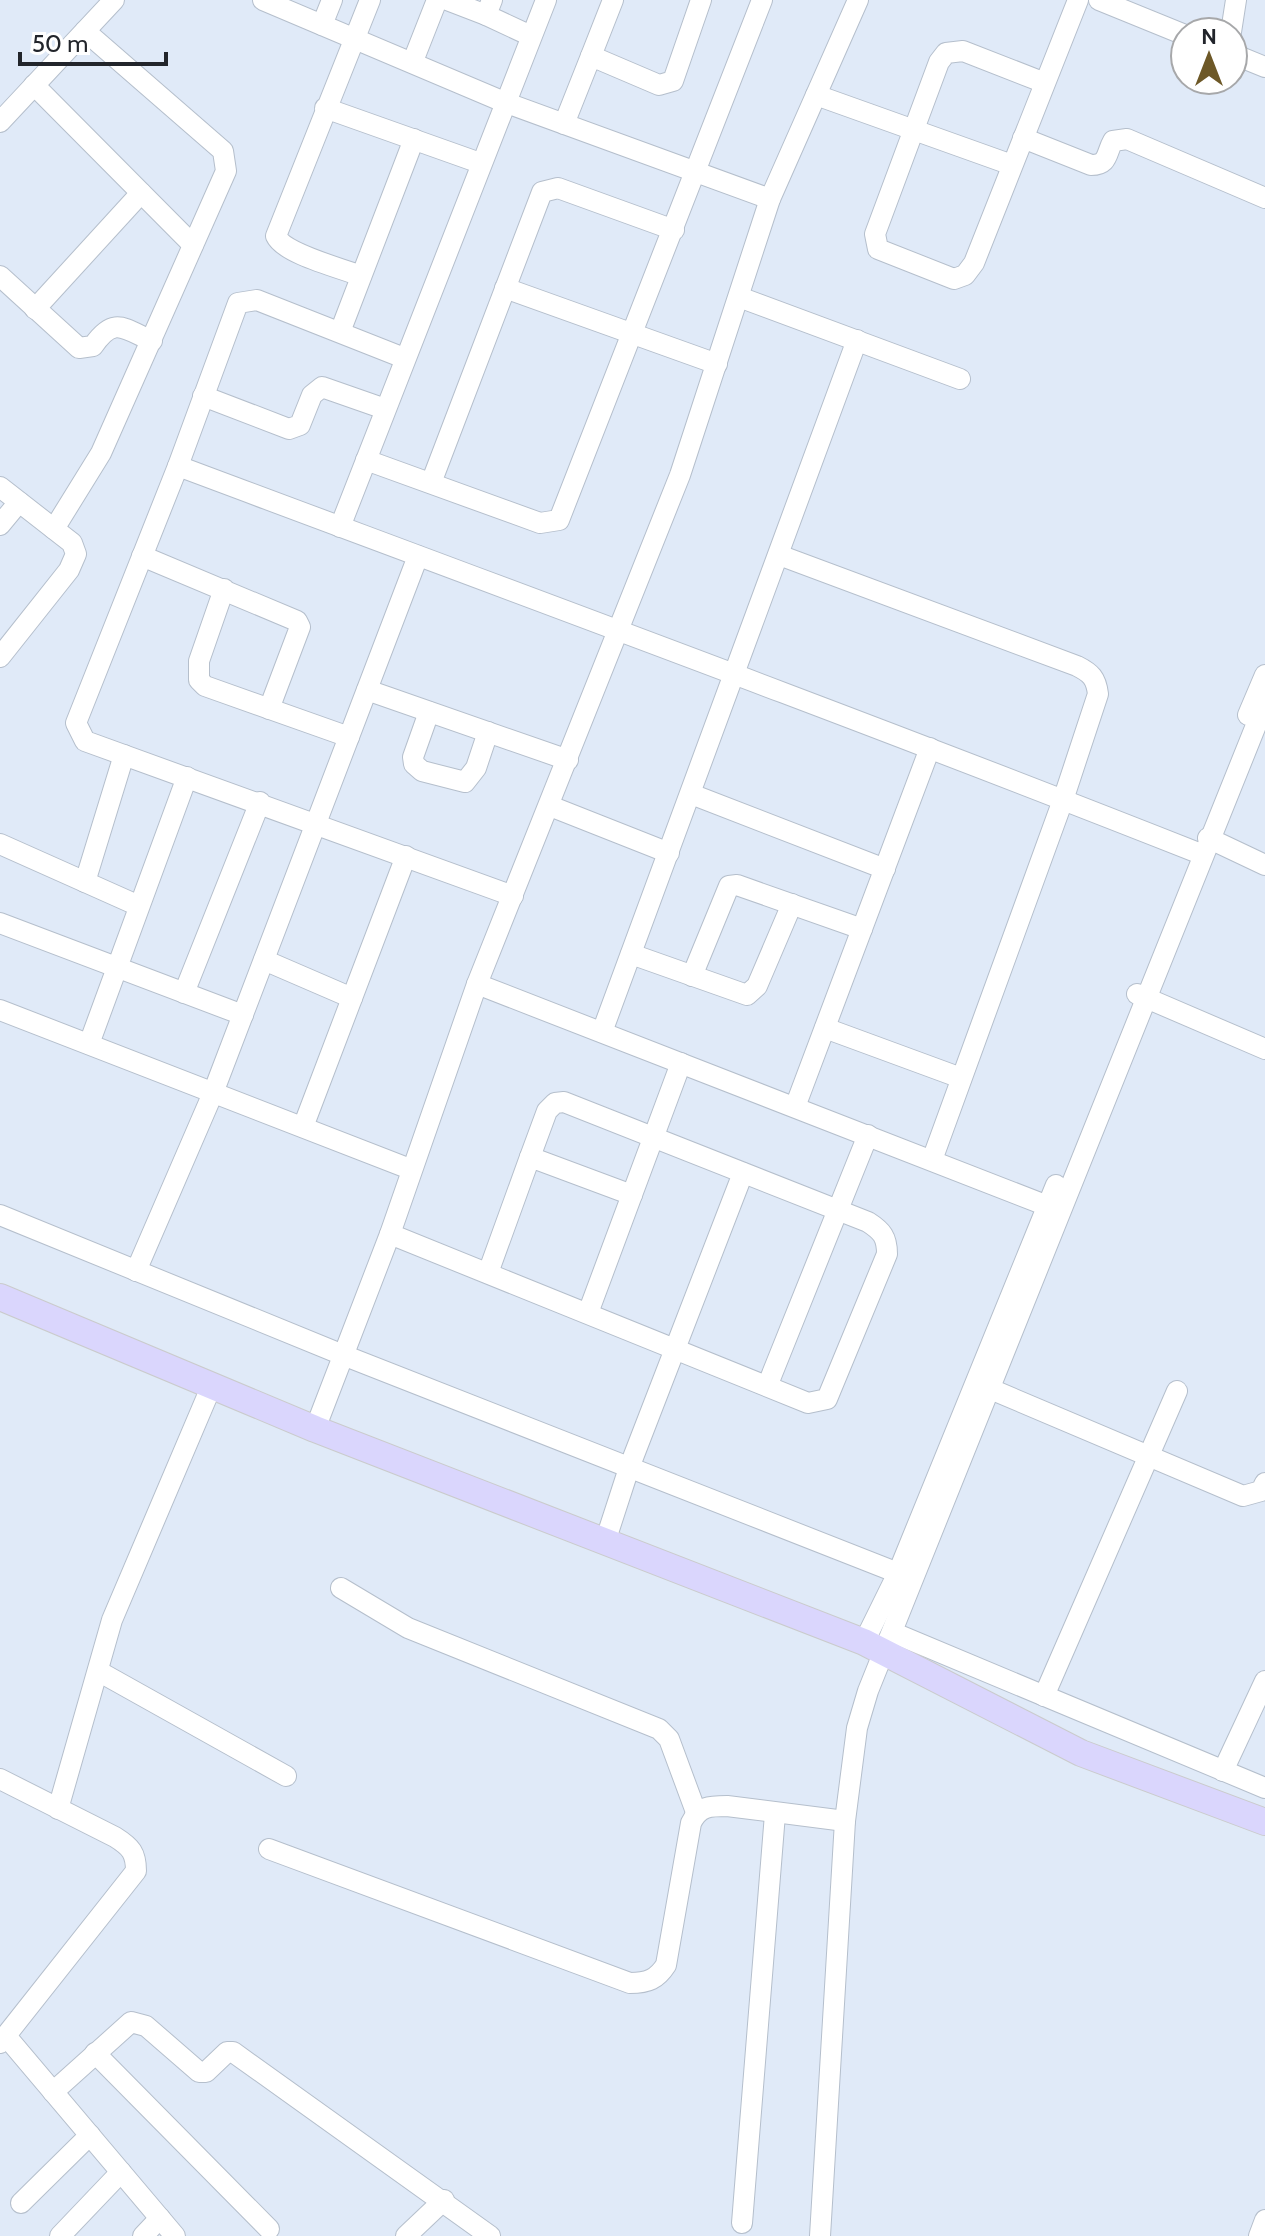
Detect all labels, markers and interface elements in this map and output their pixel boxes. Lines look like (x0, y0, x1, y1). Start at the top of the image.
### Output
scale bar (20, 16, 166, 66)
north arrow (1169, 16, 1249, 96)
text: N (1201, 23, 1217, 50)
text: 50 m (32, 29, 88, 58)

